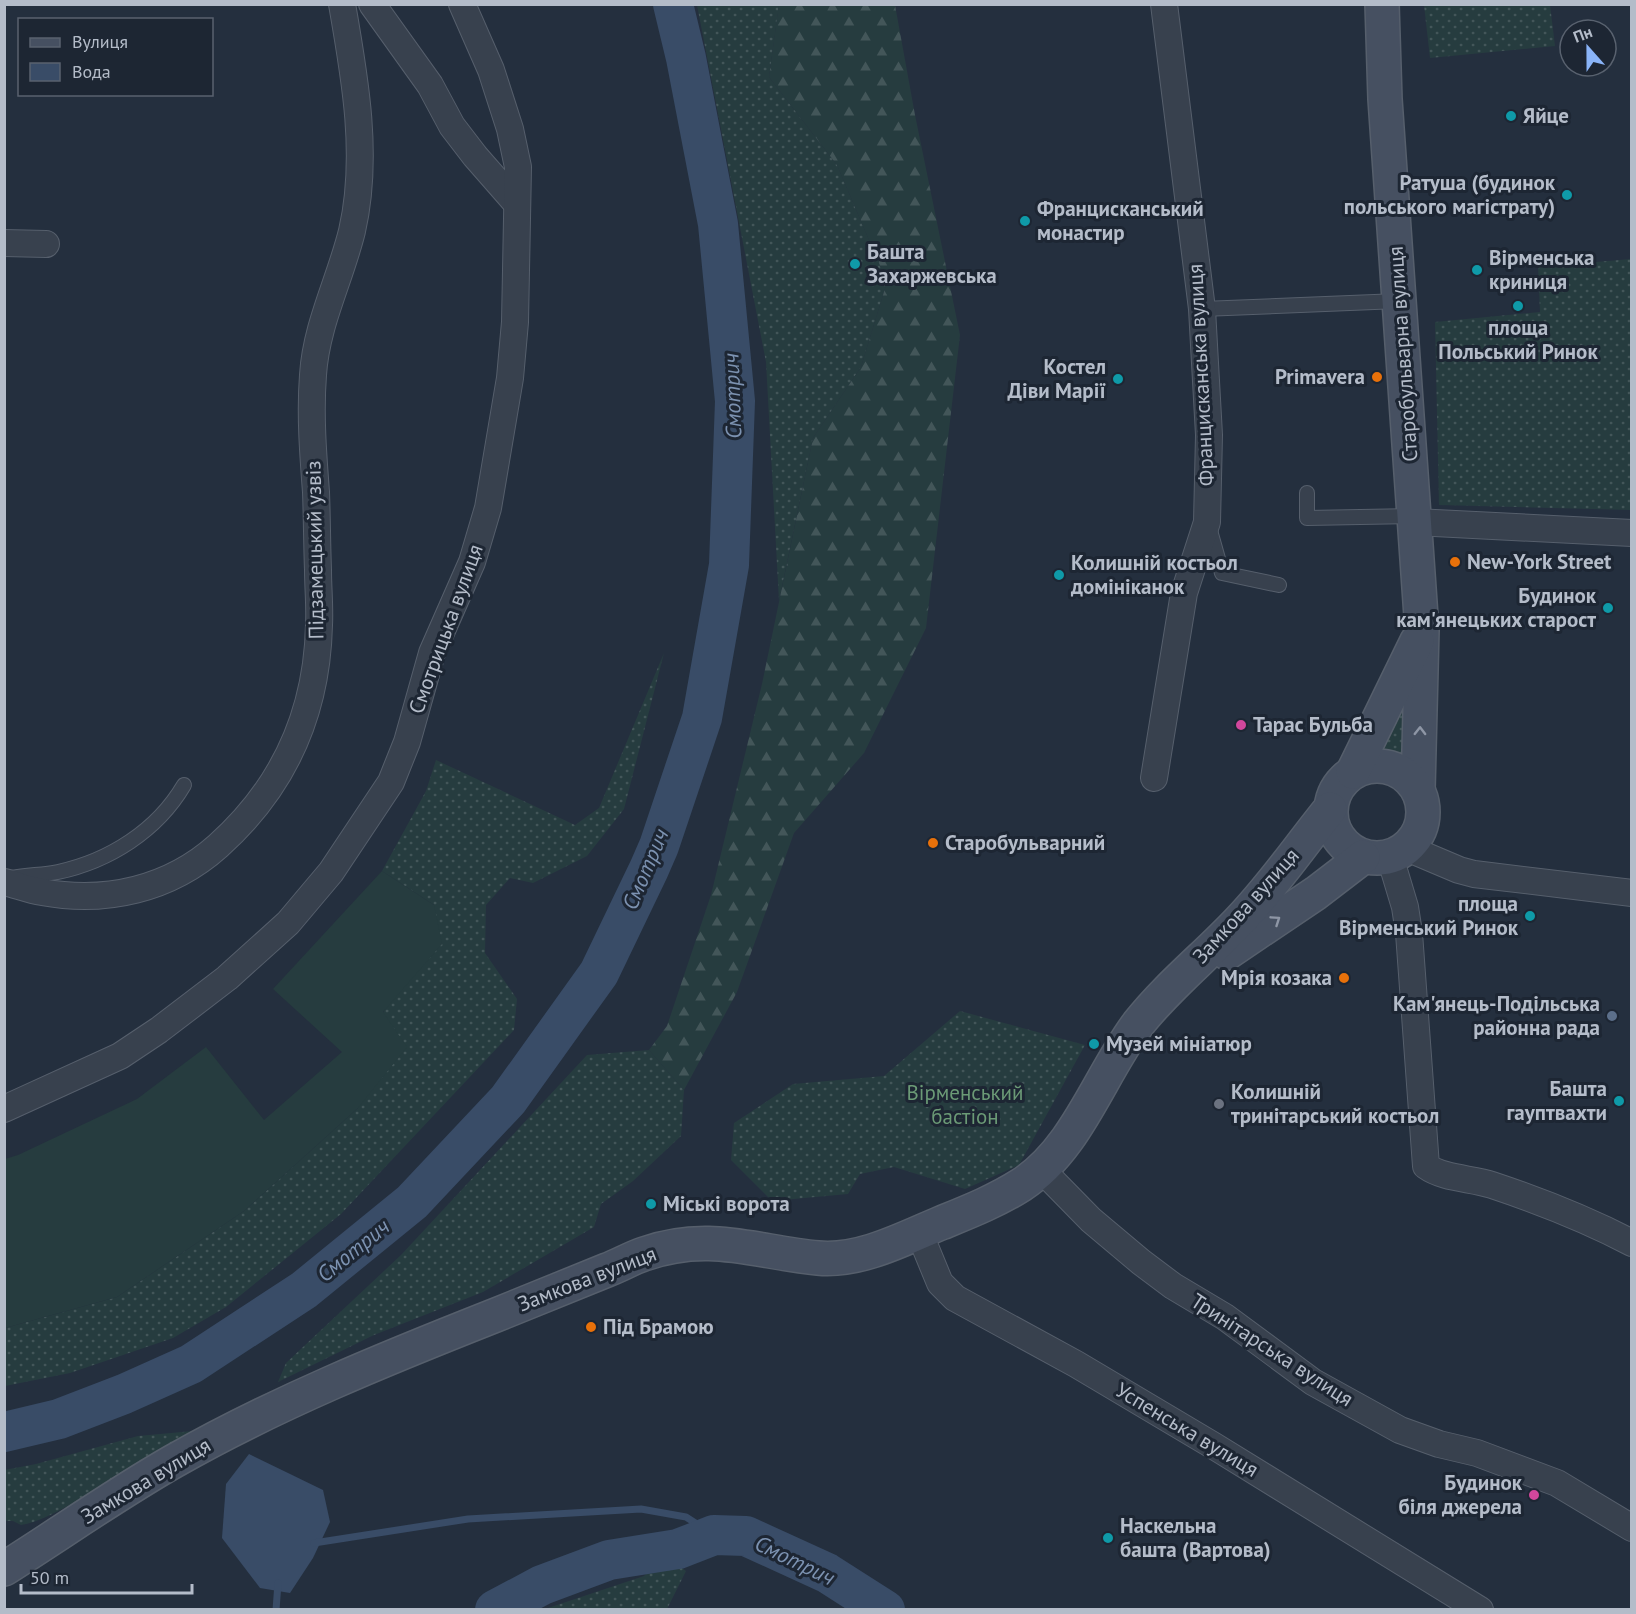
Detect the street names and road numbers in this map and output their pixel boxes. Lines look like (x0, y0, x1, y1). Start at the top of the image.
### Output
street label: Старобульварна вулиця (1382, 245, 1424, 463)
street label: Францисканська вулиця (1181, 263, 1220, 487)
street label: Підзамецький узвіз (299, 460, 330, 640)
street label: Смотрицька вулиця (402, 540, 489, 717)
street label: Замкова вулиця (1187, 842, 1305, 969)
street label: Замкова вулиця (514, 1240, 660, 1317)
street label: Тринітарська вулиця (1186, 1287, 1358, 1412)
street label: Успенська вулиця (1111, 1376, 1264, 1483)
street label: Замкова вулиця (76, 1431, 215, 1530)

